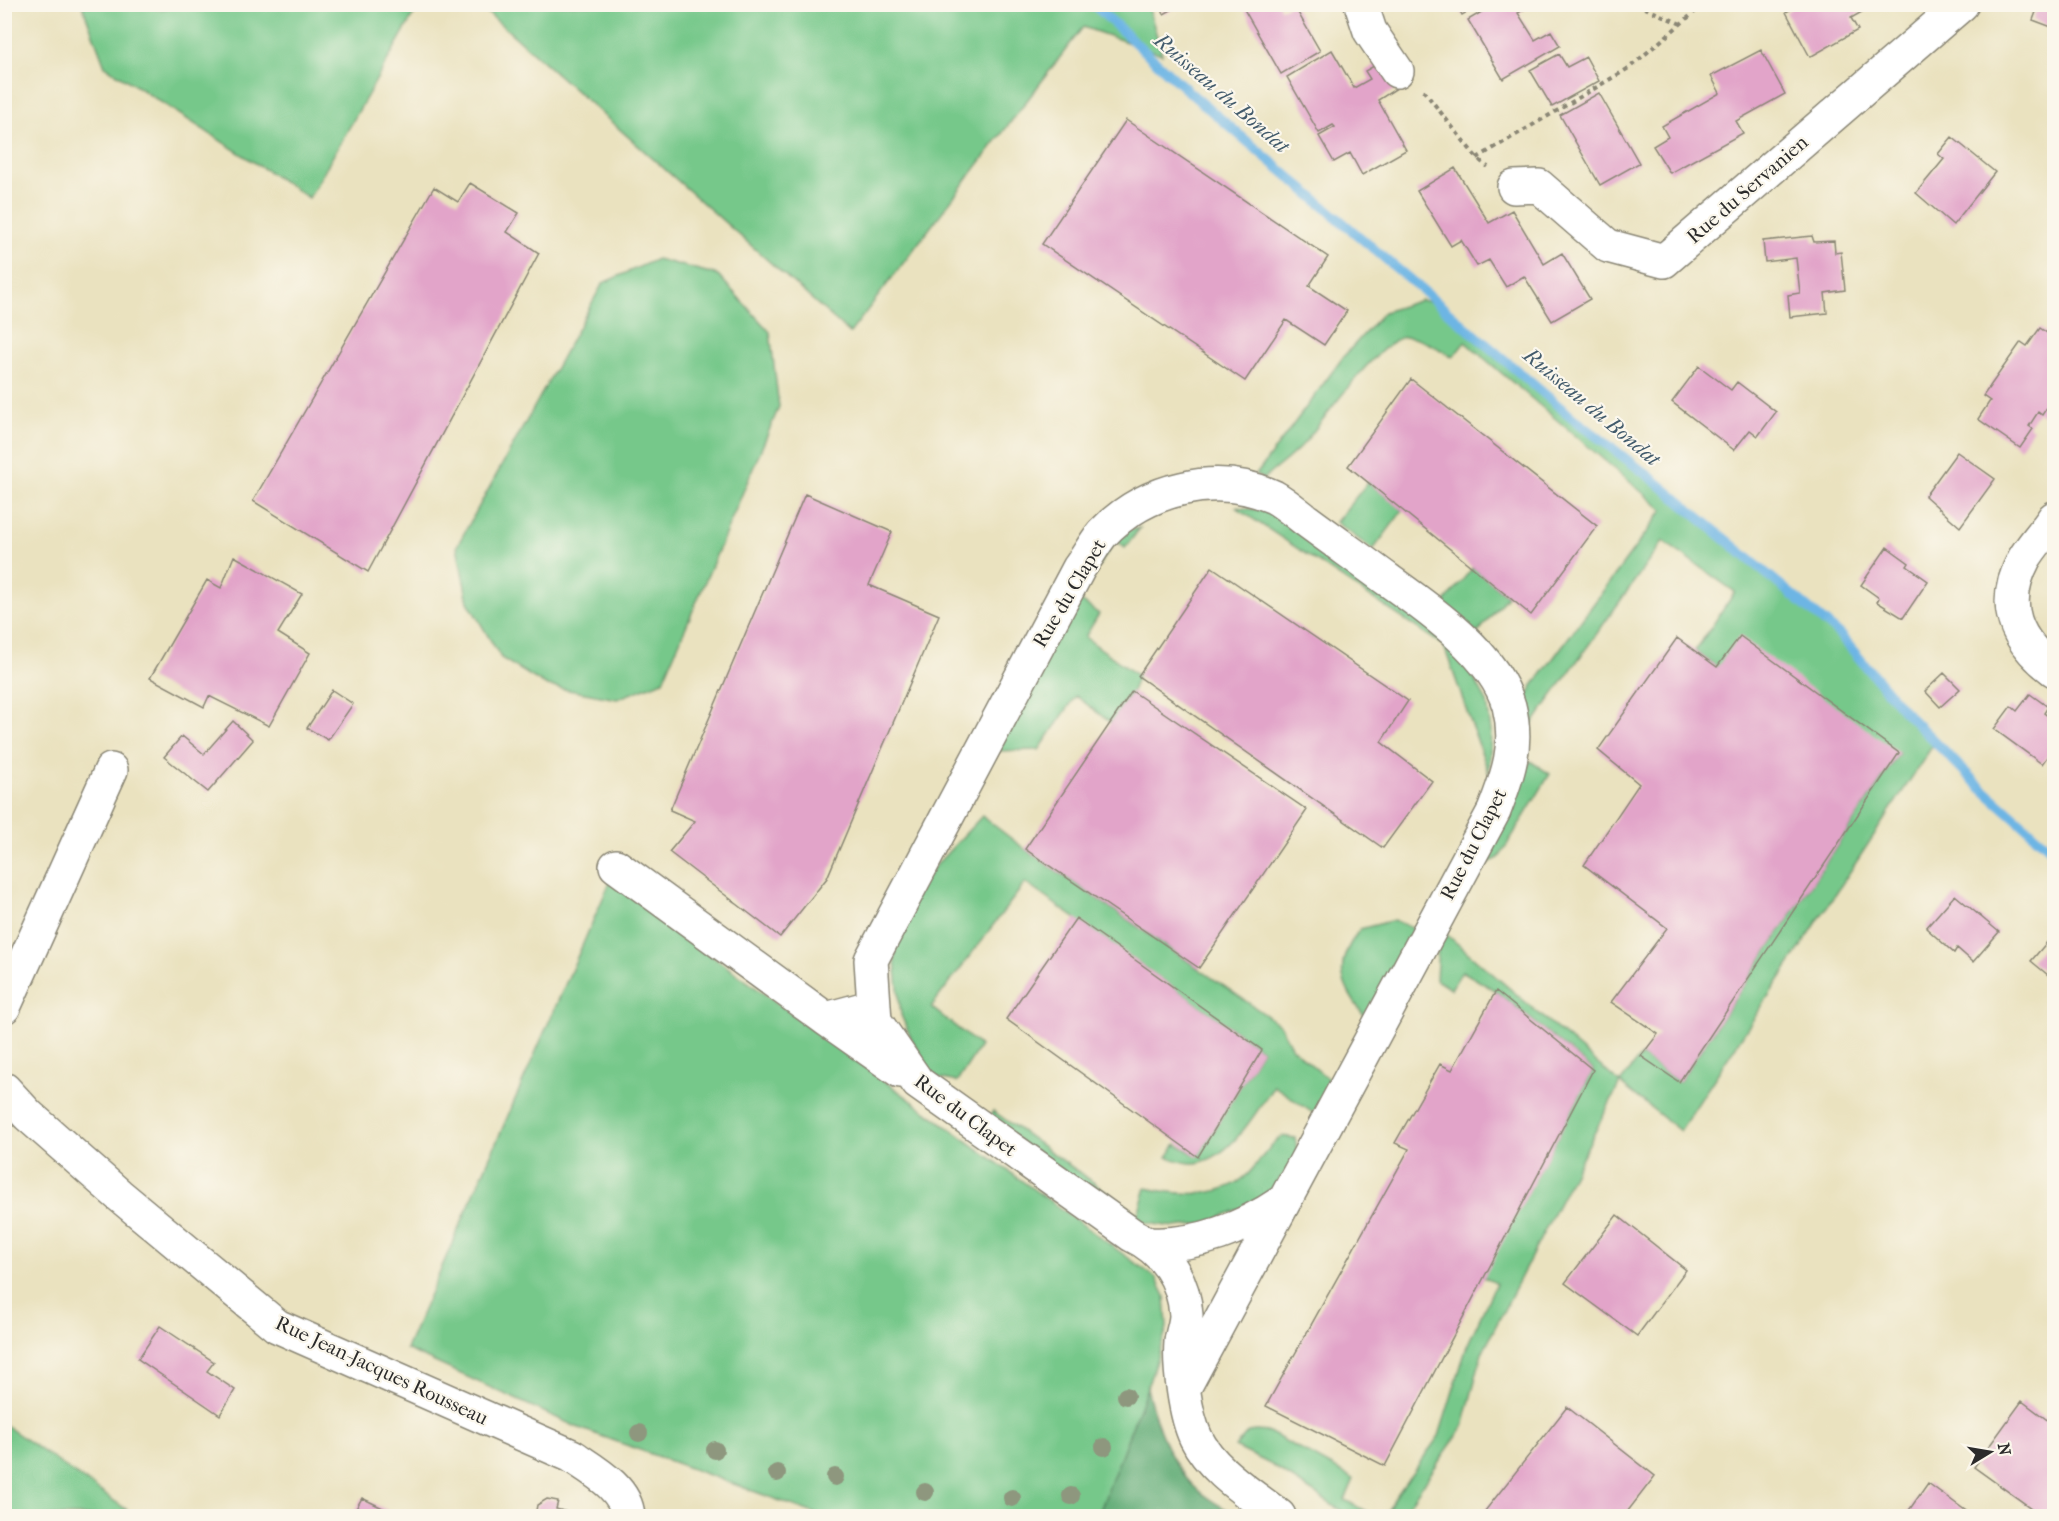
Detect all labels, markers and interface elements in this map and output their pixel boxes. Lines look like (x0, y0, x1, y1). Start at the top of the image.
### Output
water label: Ruisseau du Bondat (1148, 27, 1295, 159)
street label: Rue du Servanien (1682, 130, 1813, 248)
water label: Ruisseau du Bondat (1517, 342, 1666, 472)
street label: Rue du Clapet (1028, 535, 1111, 652)
street label: Rue du Clapet (1435, 785, 1511, 904)
street label: Rue du Clapet (910, 1069, 1021, 1161)
street label: Rue Jean-Jacques Rousseau (272, 1311, 492, 1430)
north arrow (1960, 1422, 2020, 1482)
text: N (1994, 1441, 2015, 1458)

